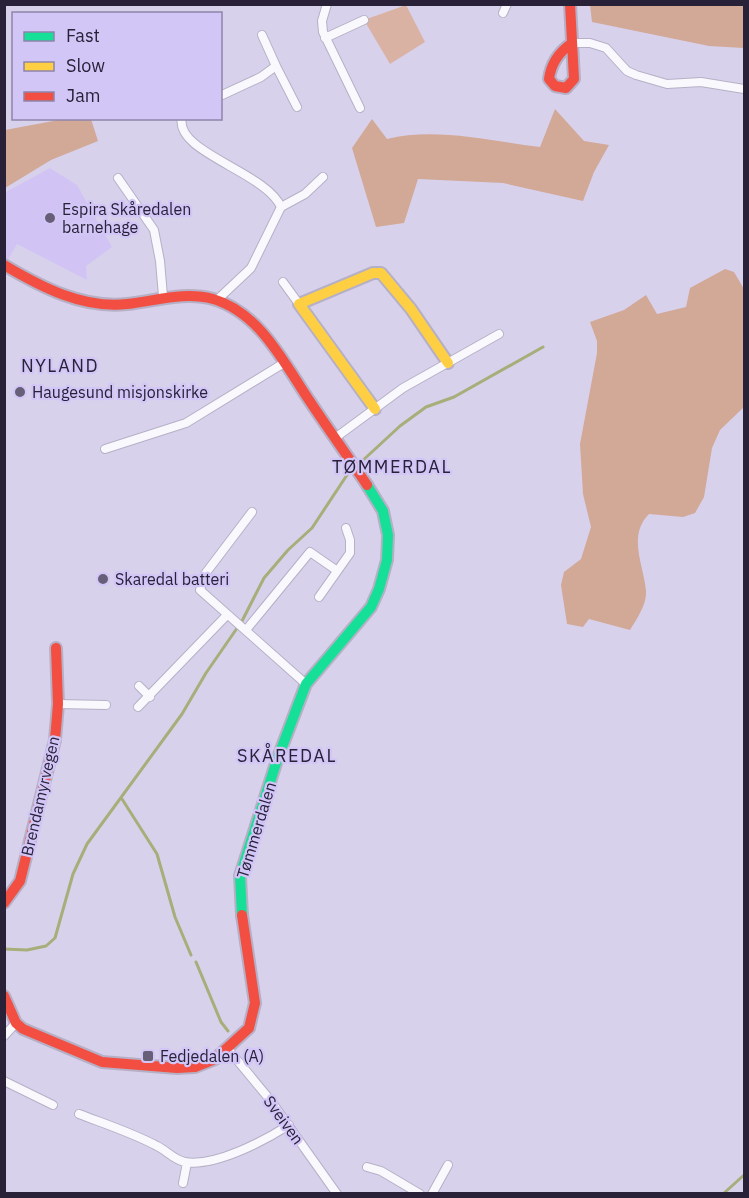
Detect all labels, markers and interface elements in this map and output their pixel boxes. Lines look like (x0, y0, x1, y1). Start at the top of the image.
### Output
legend (12, 12, 222, 120)
text: Fast (66, 24, 100, 47)
text: Slow (66, 54, 105, 77)
text: Jam (66, 84, 101, 107)
place label: Espira Skåredalen barnehage (62, 199, 191, 237)
marker: Espira Skåredalen barnehage (43, 211, 57, 225)
district label: NYLAND (21, 354, 99, 377)
place label: Haugesund misjonskirke (32, 382, 208, 402)
marker: Haugesund misjonskirke (13, 385, 27, 399)
district label: TØMMERDAL (332, 455, 452, 478)
place label: Skaredal batteri (115, 569, 229, 589)
marker: Skaredal batteri (96, 572, 110, 586)
street label: Brendamyrvegen (16, 734, 64, 858)
district label: SKÅREDAL (237, 743, 337, 767)
street label: Tømmerdalen (232, 779, 280, 881)
place label: Fedjedalen (A) (160, 1046, 264, 1066)
marker: Fedjedalen (A) (141, 1049, 155, 1063)
street label: Sveiven (260, 1092, 308, 1148)

